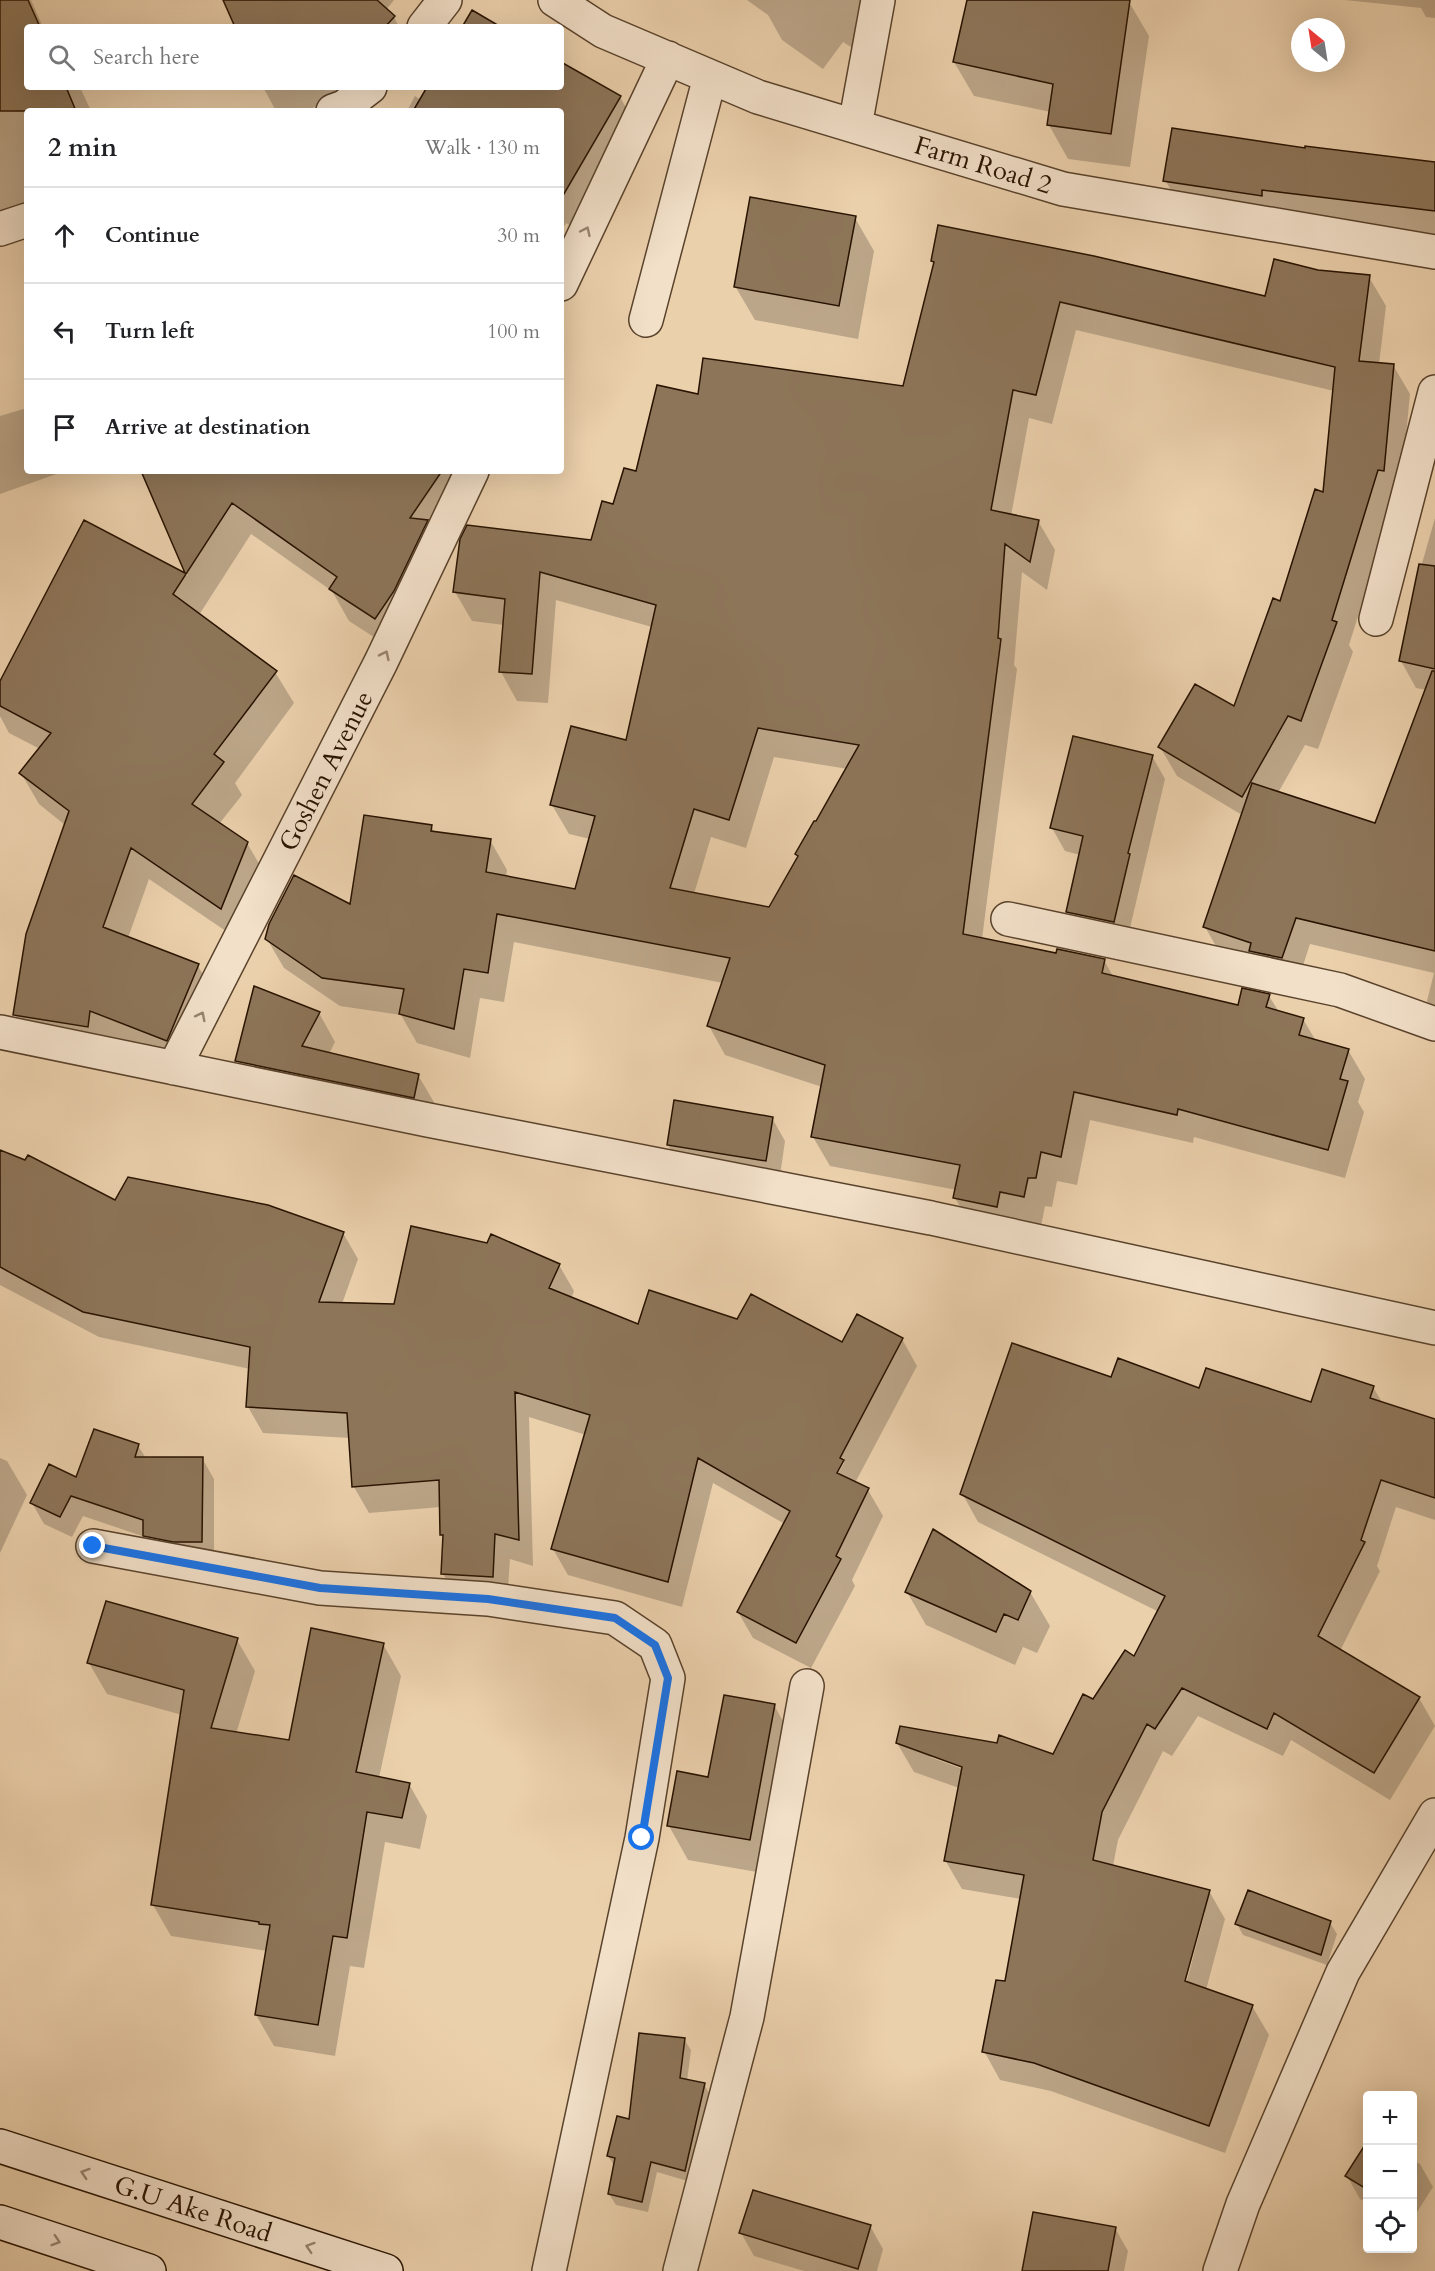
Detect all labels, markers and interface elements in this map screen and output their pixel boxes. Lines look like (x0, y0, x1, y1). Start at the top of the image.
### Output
north arrow (1291, 18, 1345, 72)
search box (24, 24, 564, 90)
icon: search (45, 41, 78, 74)
text: Search here (93, 42, 200, 72)
street label: Farm Road 2 (910, 128, 1056, 202)
text: 2 min (48, 130, 117, 165)
text: Walk · 130 m (425, 134, 540, 161)
icon: ahead (48, 219, 81, 252)
text: Continue (105, 220, 200, 250)
text: 30 m (497, 222, 540, 249)
one-way arrow (579, 227, 591, 238)
icon: left (48, 315, 81, 348)
text: Turn left (105, 316, 194, 346)
text: 100 m (487, 318, 540, 345)
icon: arrive (48, 411, 81, 444)
text: Arrive at destination (105, 412, 310, 442)
one-way arrow (377, 650, 389, 661)
street label: Goshen Avenue (271, 685, 381, 857)
one-way arrow (194, 1011, 205, 1022)
route end (79, 1532, 105, 1558)
route start (628, 1824, 654, 1850)
map controls (1363, 2091, 1417, 2253)
button: + (1363, 2091, 1417, 2145)
button: − (1363, 2145, 1417, 2199)
street label: G.U Ake Road (110, 2167, 276, 2251)
one-way arrow (80, 2168, 91, 2181)
button: locate (1363, 2199, 1417, 2253)
one-way arrow (50, 2233, 61, 2246)
one-way arrow (305, 2241, 316, 2254)

